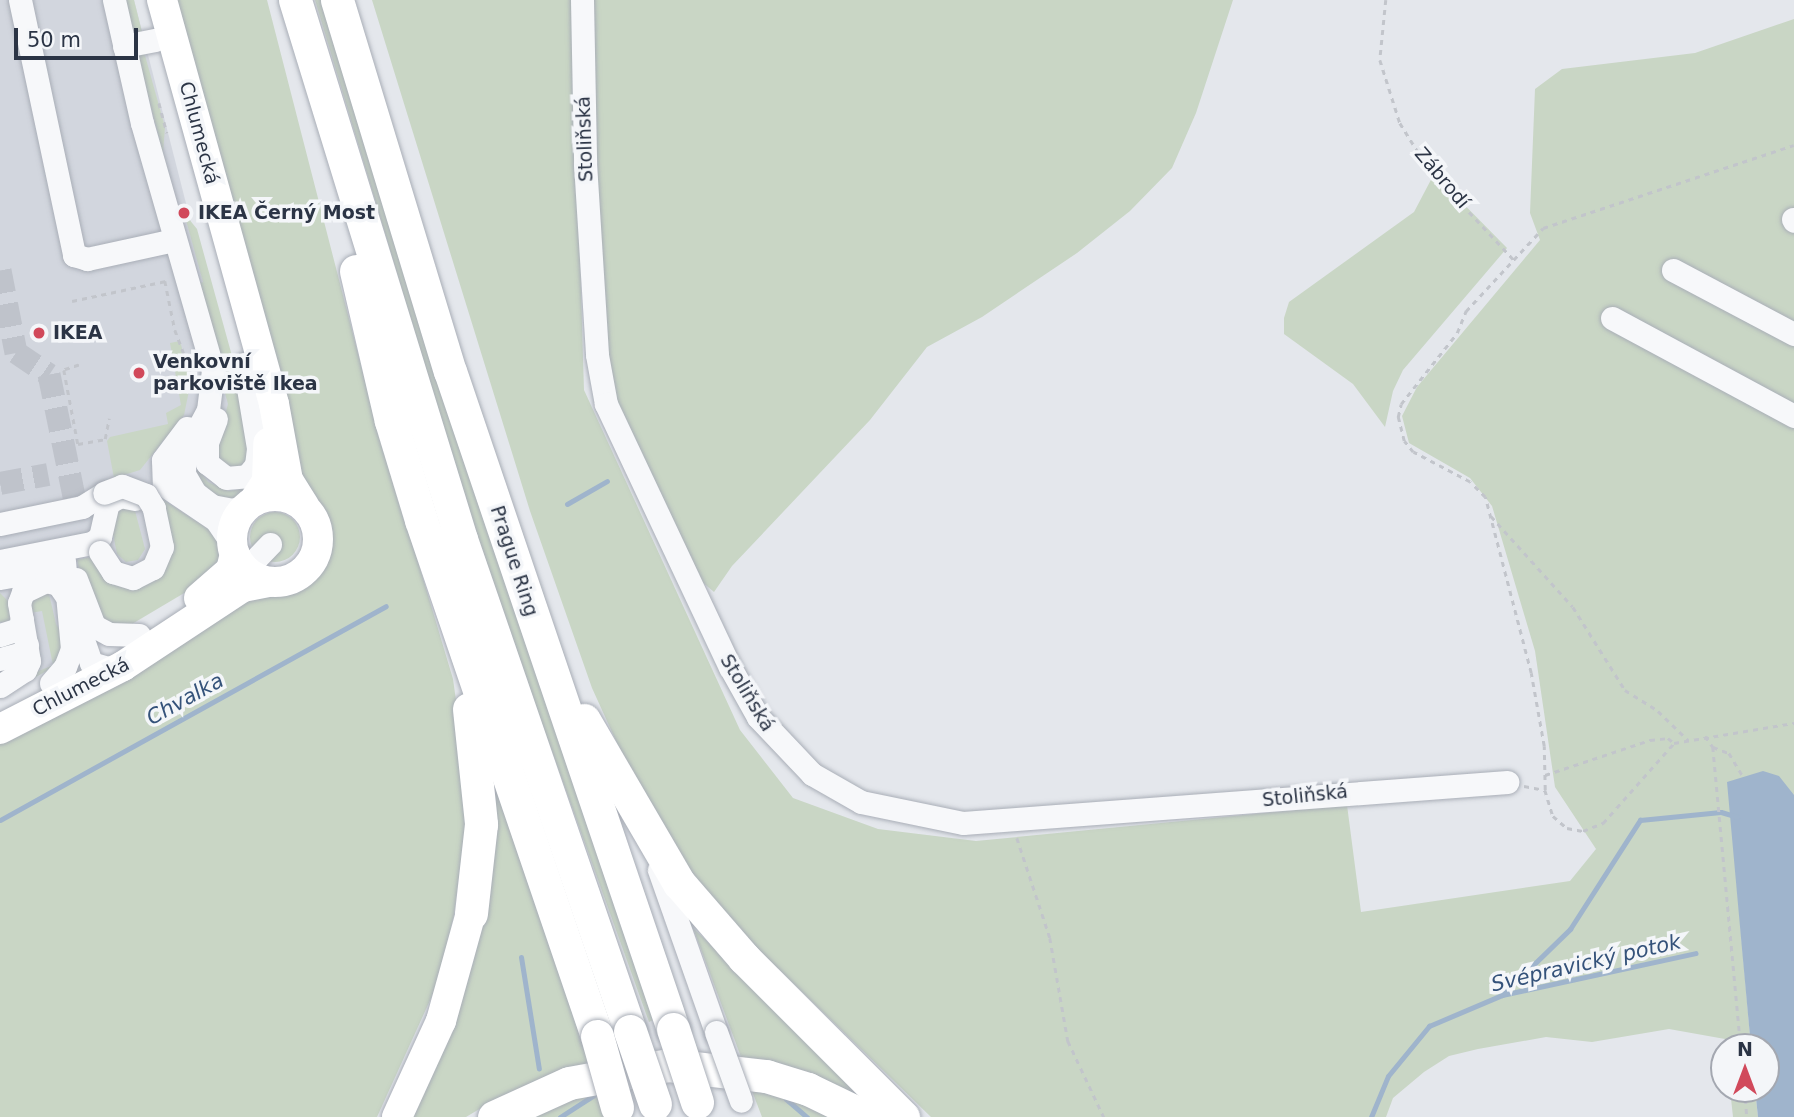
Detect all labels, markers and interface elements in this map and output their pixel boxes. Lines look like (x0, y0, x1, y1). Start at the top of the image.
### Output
scale bar (18, 14, 142, 58)
text: 50 m (27, 28, 81, 52)
street label: Chlumecká (174, 79, 224, 187)
street label: Stoliňská (572, 96, 598, 182)
street label: Zábrodí (1410, 143, 1474, 213)
place label: IKEA Černý Most (198, 202, 375, 224)
marker: IKEA Černý Most (176, 205, 192, 221)
place label: IKEA (53, 322, 102, 344)
marker: IKEA (31, 325, 47, 341)
place label: Venkovní parkoviště Ikea (153, 351, 318, 395)
marker: Venkovní parkoviště Ikea (131, 365, 147, 381)
street label: Prague Ring (485, 503, 543, 619)
street label: Stoliňská (715, 650, 779, 736)
street label: Chlumecká (29, 653, 133, 721)
water label: Chvalka (142, 668, 228, 730)
street label: Stoliňská (1261, 780, 1349, 812)
water label: Svépravický potok (1489, 929, 1683, 997)
north arrow (1710, 1033, 1780, 1103)
text: N (1737, 1038, 1753, 1060)

